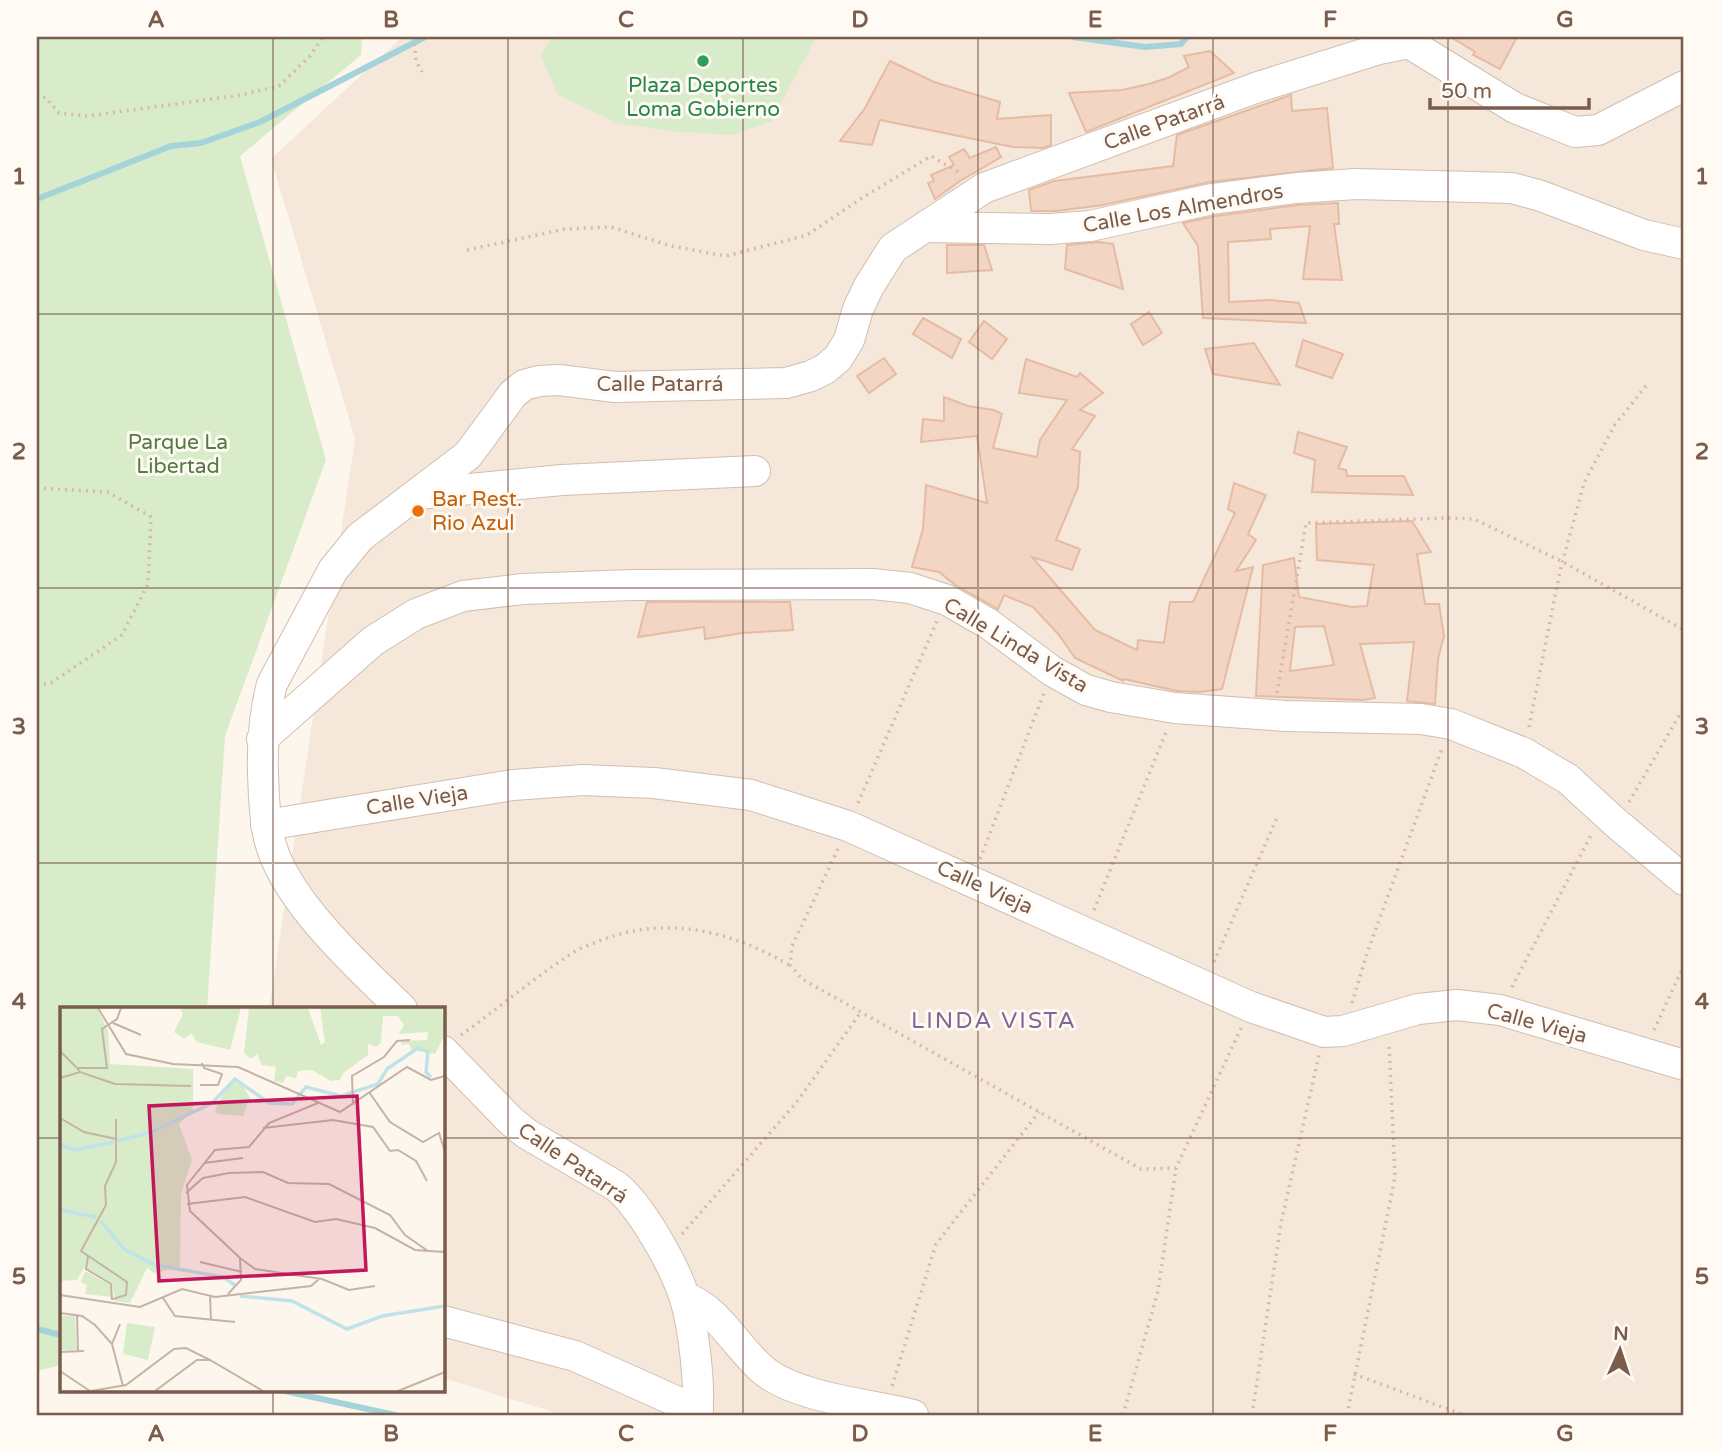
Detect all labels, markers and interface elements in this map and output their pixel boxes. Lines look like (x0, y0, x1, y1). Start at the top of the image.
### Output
text: A (147, 6, 165, 34)
text: B (383, 6, 399, 34)
text: C (618, 6, 634, 34)
text: D (851, 6, 869, 34)
text: E (1088, 6, 1102, 34)
text: F (1323, 6, 1337, 34)
text: G (1556, 6, 1574, 34)
marker: Plaza Deportes Loma Gobierno (695, 53, 711, 69)
scale bar (1430, 66, 1590, 110)
place label: Plaza Deportes Loma Gobierno (626, 73, 780, 122)
text: 50 m (1441, 79, 1492, 104)
street label: Calle Patarrá (1100, 89, 1228, 156)
text: 1 (12, 163, 26, 191)
text: 1 (1695, 163, 1709, 191)
street label: Calle Los Almendros (1081, 179, 1285, 238)
street label: Calle Patarrá (596, 372, 724, 397)
park label: Parque La Libertad (128, 430, 228, 479)
text: 2 (12, 438, 26, 466)
text: 2 (1695, 438, 1709, 466)
place label: Bar Rest. Rio Azul (432, 487, 522, 536)
marker: Bar Rest. Rio Azul (410, 503, 426, 519)
street label: Calle Linda Vista (939, 592, 1093, 698)
text: 3 (12, 713, 26, 741)
text: 3 (1695, 713, 1709, 741)
street label: Calle Vieja (364, 780, 470, 821)
street label: Calle Vieja (933, 855, 1037, 920)
text: 4 (12, 988, 27, 1016)
text: 4 (1695, 988, 1710, 1016)
street label: Calle Vieja (1484, 998, 1590, 1049)
inset map (60, 1007, 444, 1392)
district label: LINDA VISTA (911, 1007, 1077, 1035)
street label: Calle Patarrá (513, 1118, 632, 1209)
text: 5 (12, 1263, 26, 1291)
text: 5 (1695, 1263, 1709, 1291)
north arrow (1584, 1316, 1654, 1386)
text: N (1613, 1323, 1629, 1345)
text: A (147, 1420, 165, 1448)
text: B (383, 1420, 399, 1448)
text: C (618, 1420, 634, 1448)
text: D (851, 1420, 869, 1448)
text: E (1088, 1420, 1102, 1448)
text: F (1323, 1420, 1337, 1448)
text: G (1556, 1420, 1574, 1448)

